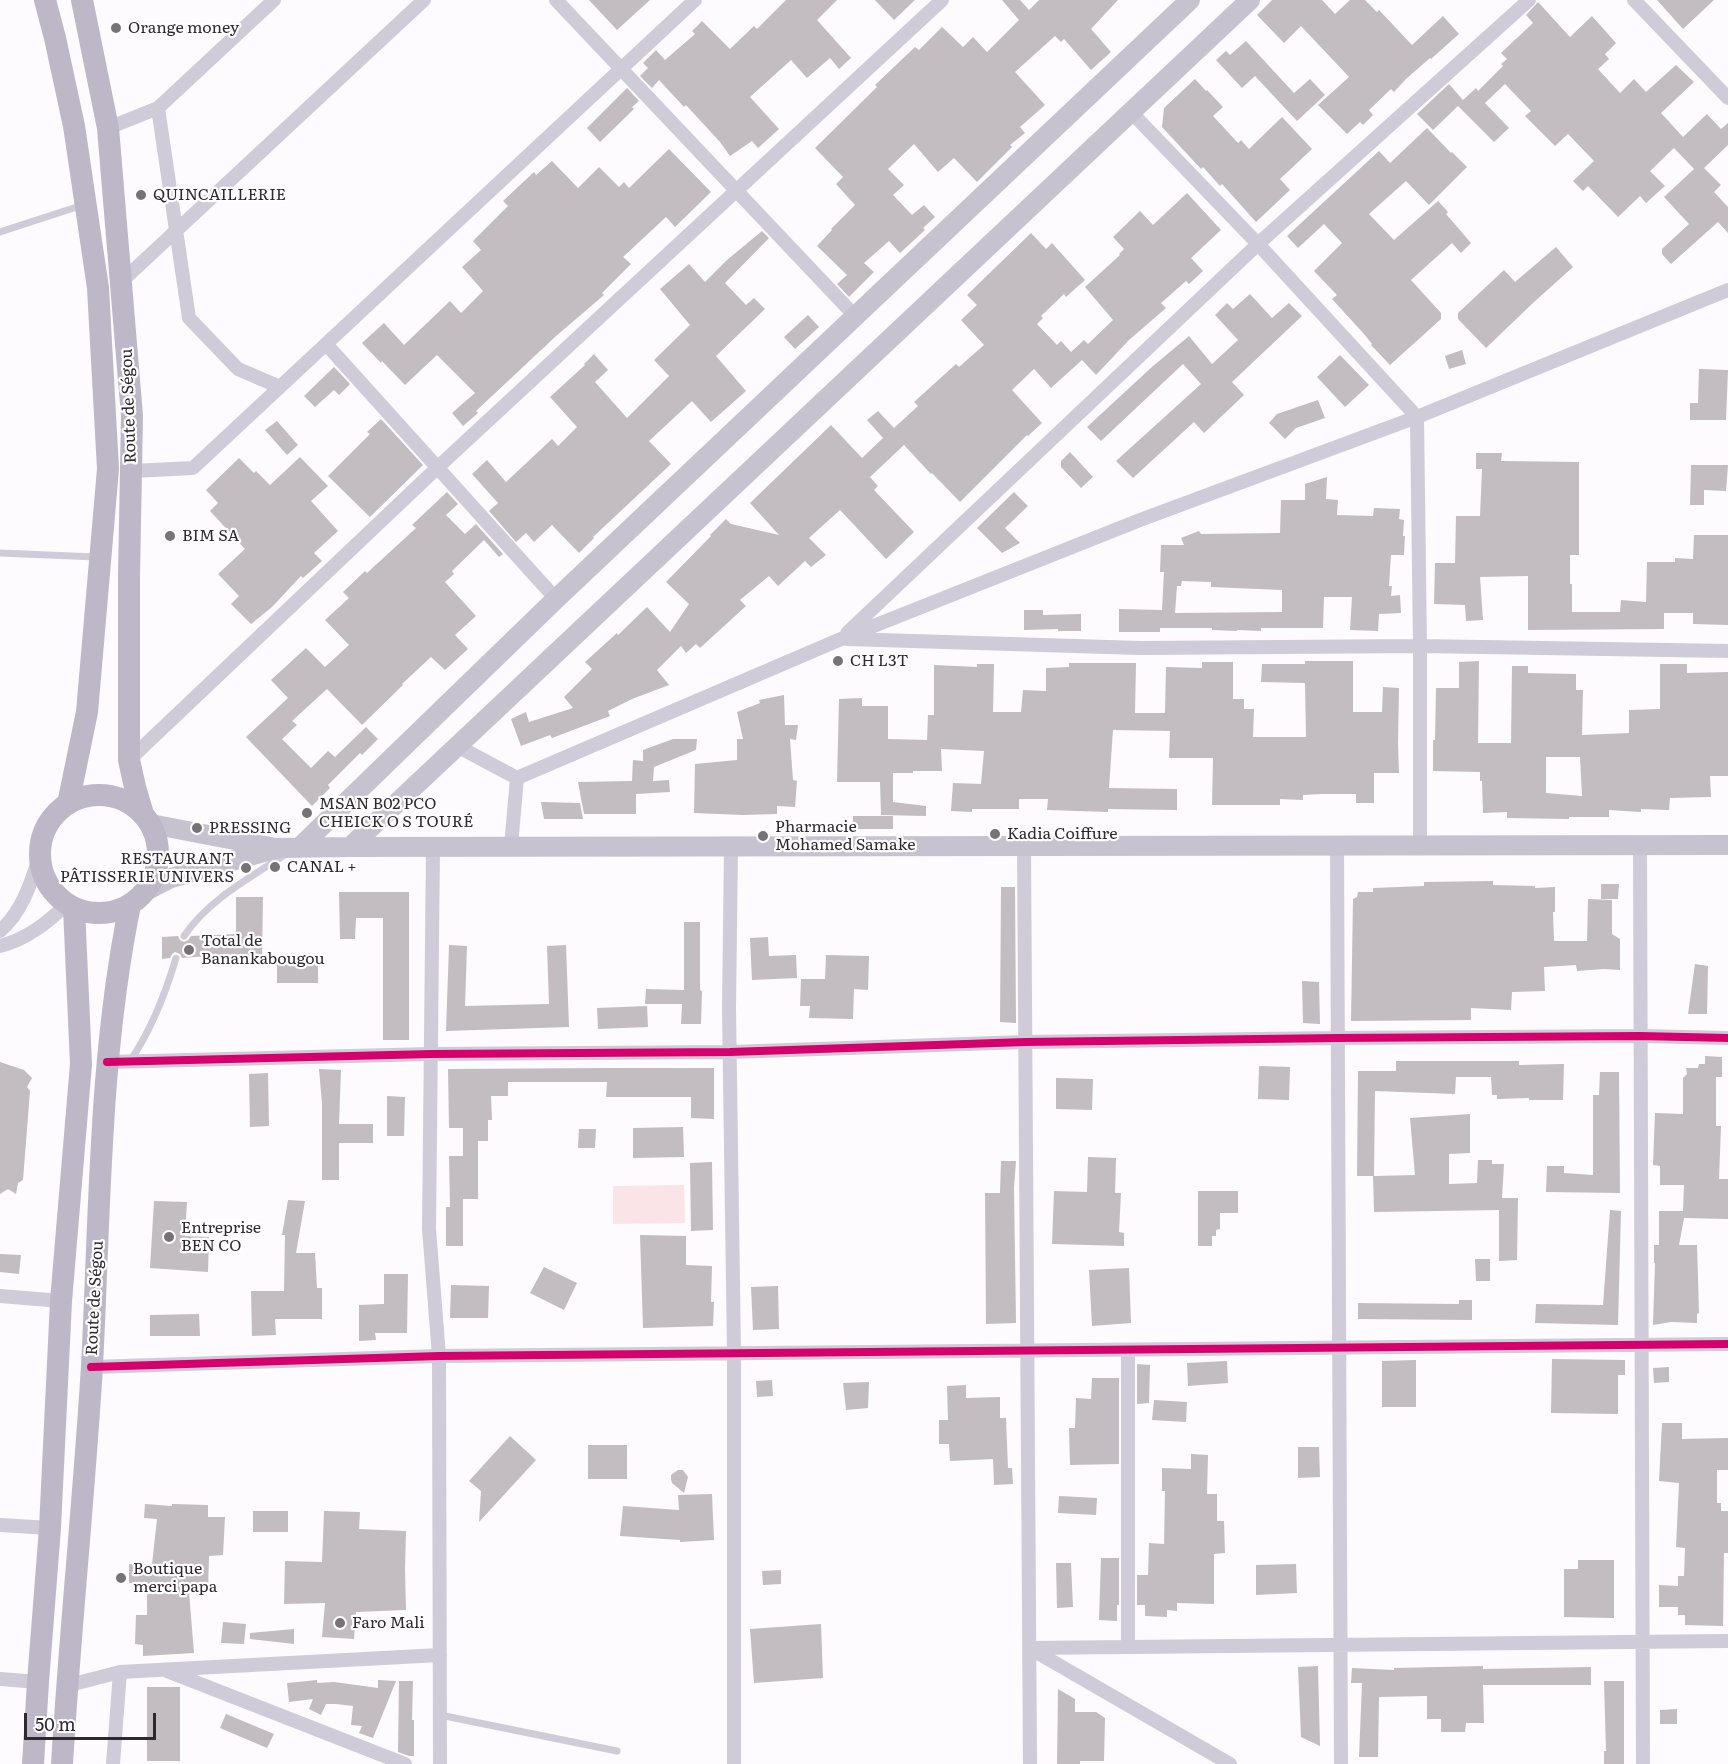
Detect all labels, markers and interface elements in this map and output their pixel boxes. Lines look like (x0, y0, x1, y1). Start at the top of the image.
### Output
place label: Orange money (128, 18, 239, 38)
marker: Orange money (109, 21, 123, 35)
place label: QUINCAILLERIE (153, 185, 286, 205)
marker: QUINCAILLERIE (134, 188, 148, 202)
street label: Route de Ségou (117, 348, 141, 464)
place label: BIM SA (182, 526, 239, 546)
marker: BIM SA (163, 529, 177, 543)
place label: CH L3T (850, 651, 908, 671)
marker: CH L3T (831, 654, 845, 668)
place label: MSAN B02 PCO CHEICK O S TOURÉ (319, 794, 473, 832)
marker: MSAN B02 PCO CHEICK O S TOURÉ (300, 806, 314, 820)
place label: Pharmacie Mohamed Samake (775, 817, 916, 855)
place label: PRESSING (209, 818, 291, 838)
marker: PRESSING (190, 821, 204, 835)
place label: Kadia Coiffure (1007, 824, 1118, 844)
marker: Kadia Coiffure (988, 827, 1002, 841)
marker: Pharmacie Mohamed Samake (756, 829, 770, 843)
place label: RESTAURANT PÂTISSERIE UNIVERS (60, 849, 234, 887)
place label: CANAL + (287, 857, 357, 877)
marker: CANAL + (268, 860, 282, 874)
marker: RESTAURANT PÂTISSERIE UNIVERS (239, 861, 253, 875)
place label: Total de Banankabougou (201, 931, 325, 969)
marker: Total de Banankabougou (182, 943, 196, 957)
place label: Entreprise BEN CO (181, 1218, 261, 1256)
marker: Entreprise BEN CO (162, 1230, 176, 1244)
street label: Route de Ségou (82, 1240, 108, 1356)
place label: Boutique merci papa (133, 1559, 217, 1597)
marker: Boutique merci papa (114, 1571, 128, 1585)
place label: Faro Mali (352, 1613, 425, 1633)
marker: Faro Mali (333, 1616, 347, 1630)
scale bar (27, 1701, 159, 1739)
text: 50 m (35, 1710, 76, 1737)

